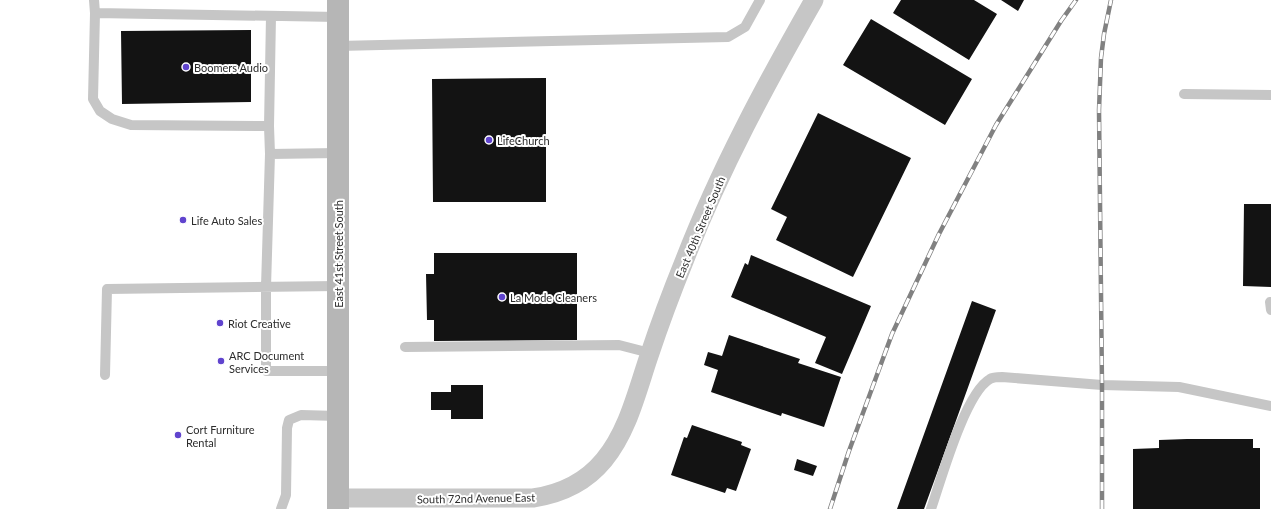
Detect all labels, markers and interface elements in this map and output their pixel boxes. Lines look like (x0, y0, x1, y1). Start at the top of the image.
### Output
place label: Boomers Audio (194, 61, 268, 74)
marker: Boomers Audio (181, 62, 191, 72)
place label: LifeChurch (497, 134, 550, 147)
marker: LifeChurch (484, 135, 494, 145)
street label: East 40th Street South (673, 174, 727, 280)
street label: East 41st Street South (332, 200, 345, 308)
place label: Life Auto Sales (191, 214, 262, 227)
marker: Life Auto Sales (178, 215, 188, 225)
place label: La Mode Cleaners (510, 291, 597, 304)
marker: La Mode Cleaners (497, 292, 507, 302)
place label: Riot Creative (228, 317, 291, 330)
marker: Riot Creative (215, 318, 225, 328)
place label: ARC Document Services (229, 349, 304, 375)
marker: ARC Document Services (216, 356, 226, 366)
place label: Cort Furniture Rental (186, 423, 255, 449)
marker: Cort Furniture Rental (173, 430, 183, 440)
street label: South 72nd Avenue East (417, 490, 535, 506)

